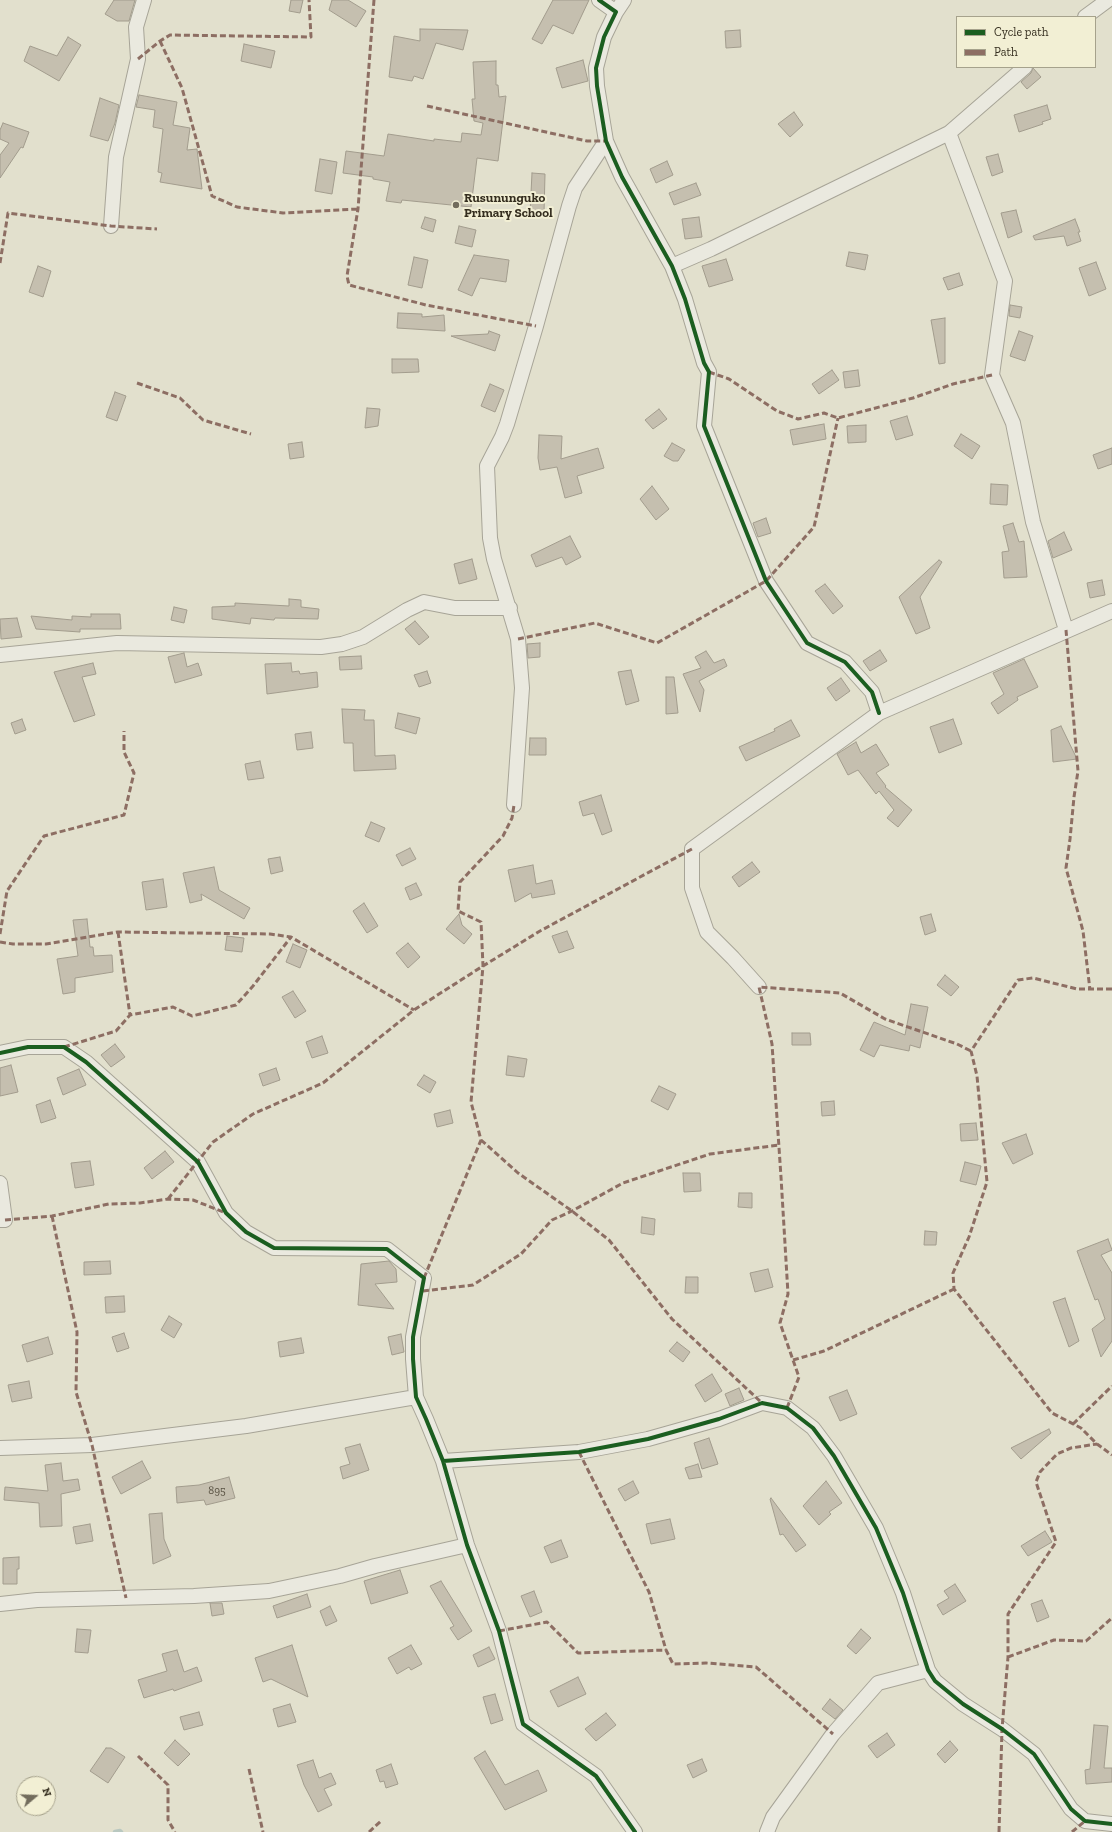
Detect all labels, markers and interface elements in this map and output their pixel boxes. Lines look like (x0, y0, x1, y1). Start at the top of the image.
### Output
legend (956, 16, 1096, 68)
text: Cycle path (994, 25, 1048, 39)
text: Path (994, 45, 1018, 59)
place label: Rusununguko Primary School (464, 190, 553, 221)
marker: Rusununguko Primary School (451, 200, 461, 210)
house number: 895 (208, 1484, 226, 1498)
north arrow (16, 1776, 56, 1816)
text: N (39, 1786, 54, 1798)

